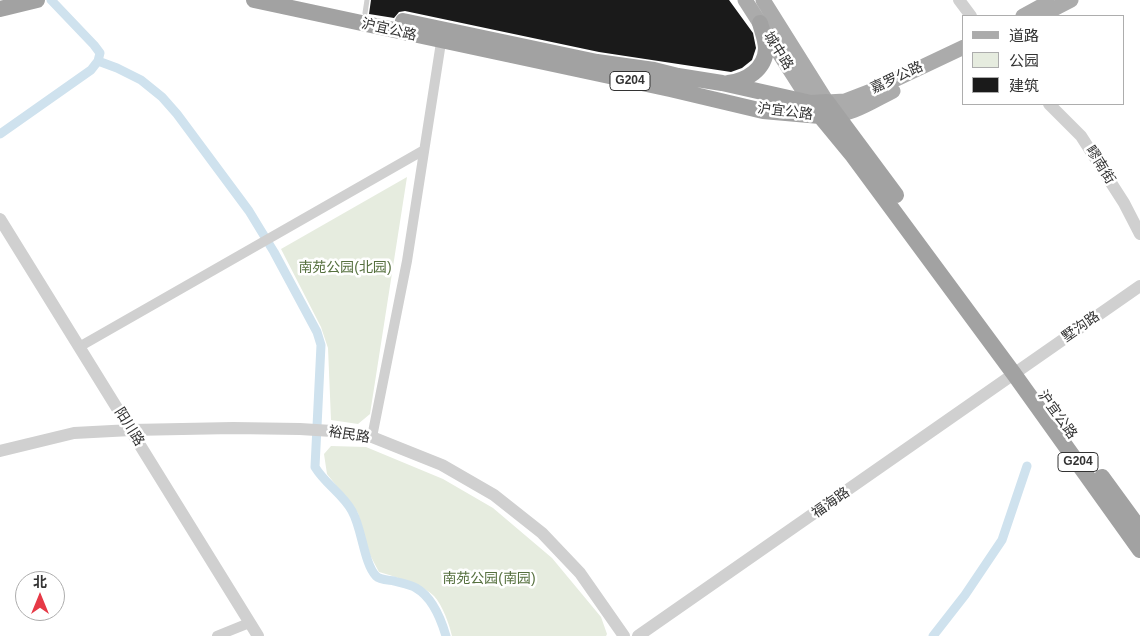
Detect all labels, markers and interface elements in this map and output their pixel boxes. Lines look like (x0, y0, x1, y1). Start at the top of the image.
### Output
legend (962, 15, 1125, 105)
street label: 沪宜公路 (360, 16, 418, 44)
text: 道路 (1009, 27, 1039, 44)
street label: 城中路 (760, 29, 796, 73)
text: 公园 (1009, 52, 1039, 69)
street label: 嘉罗公路 (868, 59, 926, 97)
road number: G204 (610, 72, 650, 90)
text: 建筑 (1009, 77, 1039, 94)
street label: 沪宜公路 (756, 100, 814, 124)
street label: 疁南街 (1082, 143, 1118, 187)
park label: 南苑公园(北园) (298, 260, 392, 276)
street label: 墅沟路 (1059, 308, 1103, 346)
street label: 沪宜公路 (1034, 387, 1080, 443)
street label: 阳川路 (111, 405, 147, 449)
street label: 裕民路 (327, 423, 371, 447)
road number: G204 (1058, 452, 1098, 472)
street label: 福海路 (809, 484, 853, 522)
north arrow (15, 571, 65, 621)
park label: 南苑公园(南园) (442, 571, 536, 587)
text: 北 (33, 574, 47, 590)

